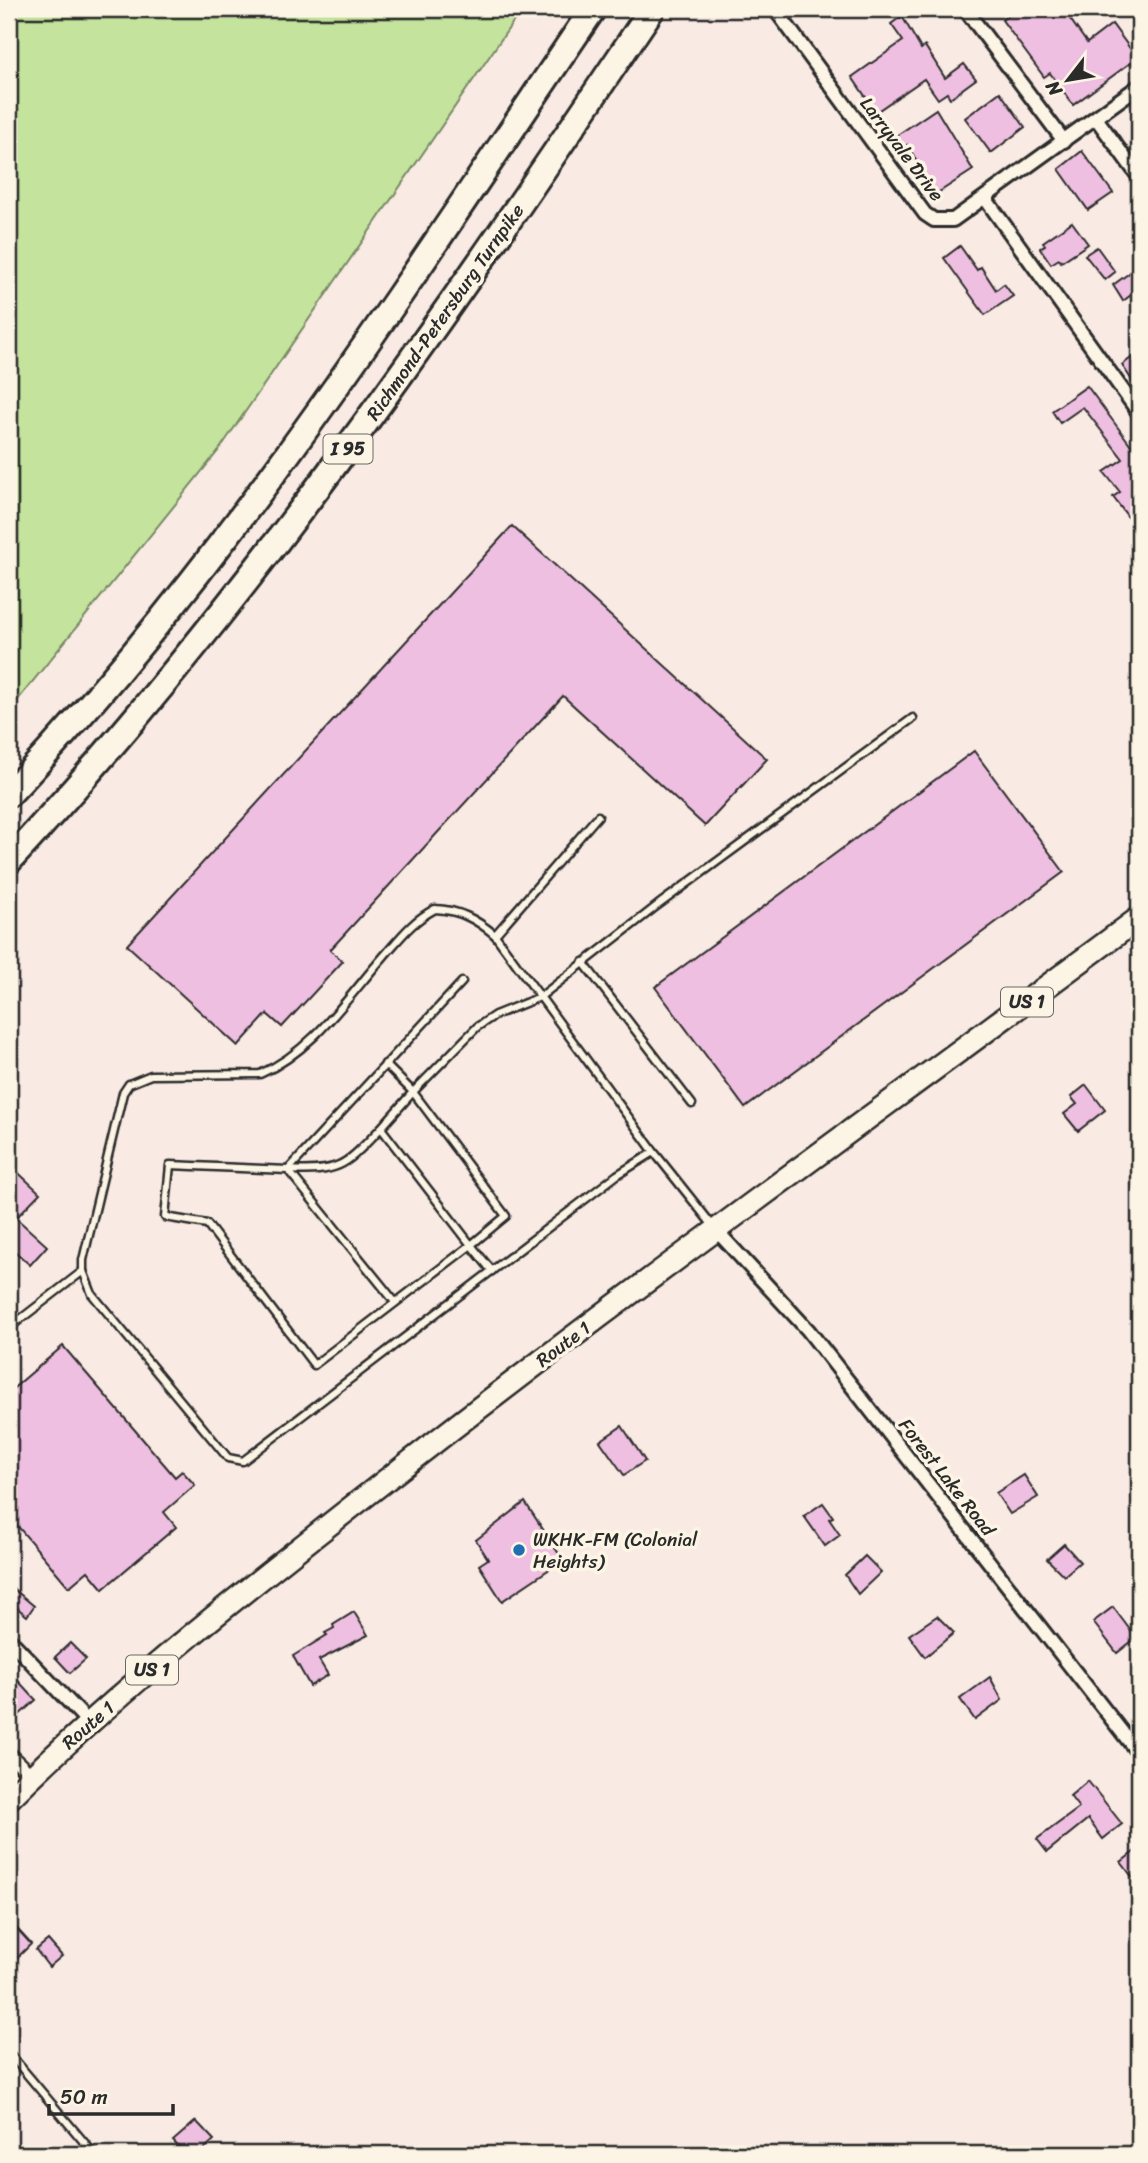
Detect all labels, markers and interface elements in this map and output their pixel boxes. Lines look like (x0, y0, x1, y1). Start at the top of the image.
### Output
north arrow (1032, 46, 1102, 116)
text: N (1036, 74, 1072, 103)
street label: Larryvale Drive (851, 89, 953, 209)
street label: Richmond-Petersburg Turnpike (357, 196, 533, 428)
road number: I 95 (324, 434, 372, 463)
road number: US 1 (1001, 987, 1053, 1016)
street label: Route 1 (528, 1312, 598, 1376)
street label: Forest Lake Road (890, 1411, 1005, 1544)
place label: WKHK-FM (Colonial Heights) (533, 1523, 698, 1578)
marker: WKHK-FM (Colonial Heights) (511, 1542, 527, 1558)
road number: US 1 (126, 1656, 178, 1685)
street label: Route 1 (54, 1692, 122, 1758)
scale bar (49, 2072, 173, 2116)
text: 50 m (60, 2078, 108, 2116)

